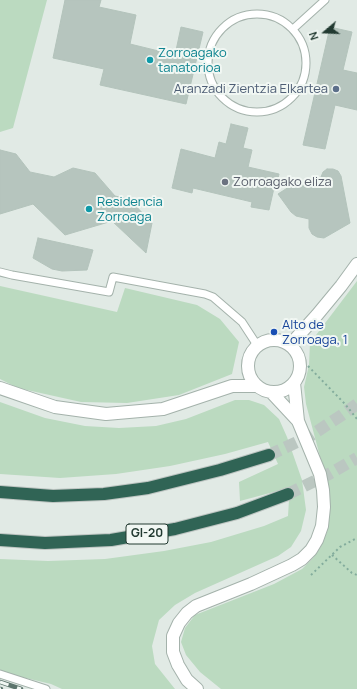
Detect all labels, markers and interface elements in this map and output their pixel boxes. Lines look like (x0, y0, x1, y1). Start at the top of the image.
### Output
north arrow (305, 12, 345, 52)
text: N (305, 30, 322, 42)
place label: Zorroagako tanatorioa (158, 45, 227, 76)
marker: Zorroagako tanatorioa (145, 55, 155, 65)
place label: Aranzadi Zientzia Elkartea (174, 81, 328, 97)
marker: Aranzadi Zientzia Elkartea (331, 84, 341, 94)
place label: Zorroagako eliza (233, 174, 332, 190)
marker: Zorroagako eliza (220, 177, 230, 187)
place label: Residencia Zorroaga (97, 194, 163, 225)
marker: Residencia Zorroaga (84, 204, 94, 214)
place label: Alto de Zorroaga, 1 (282, 317, 348, 348)
marker: Alto de Zorroaga, 1 (269, 327, 279, 337)
road number: GI-20 (126, 524, 168, 544)

